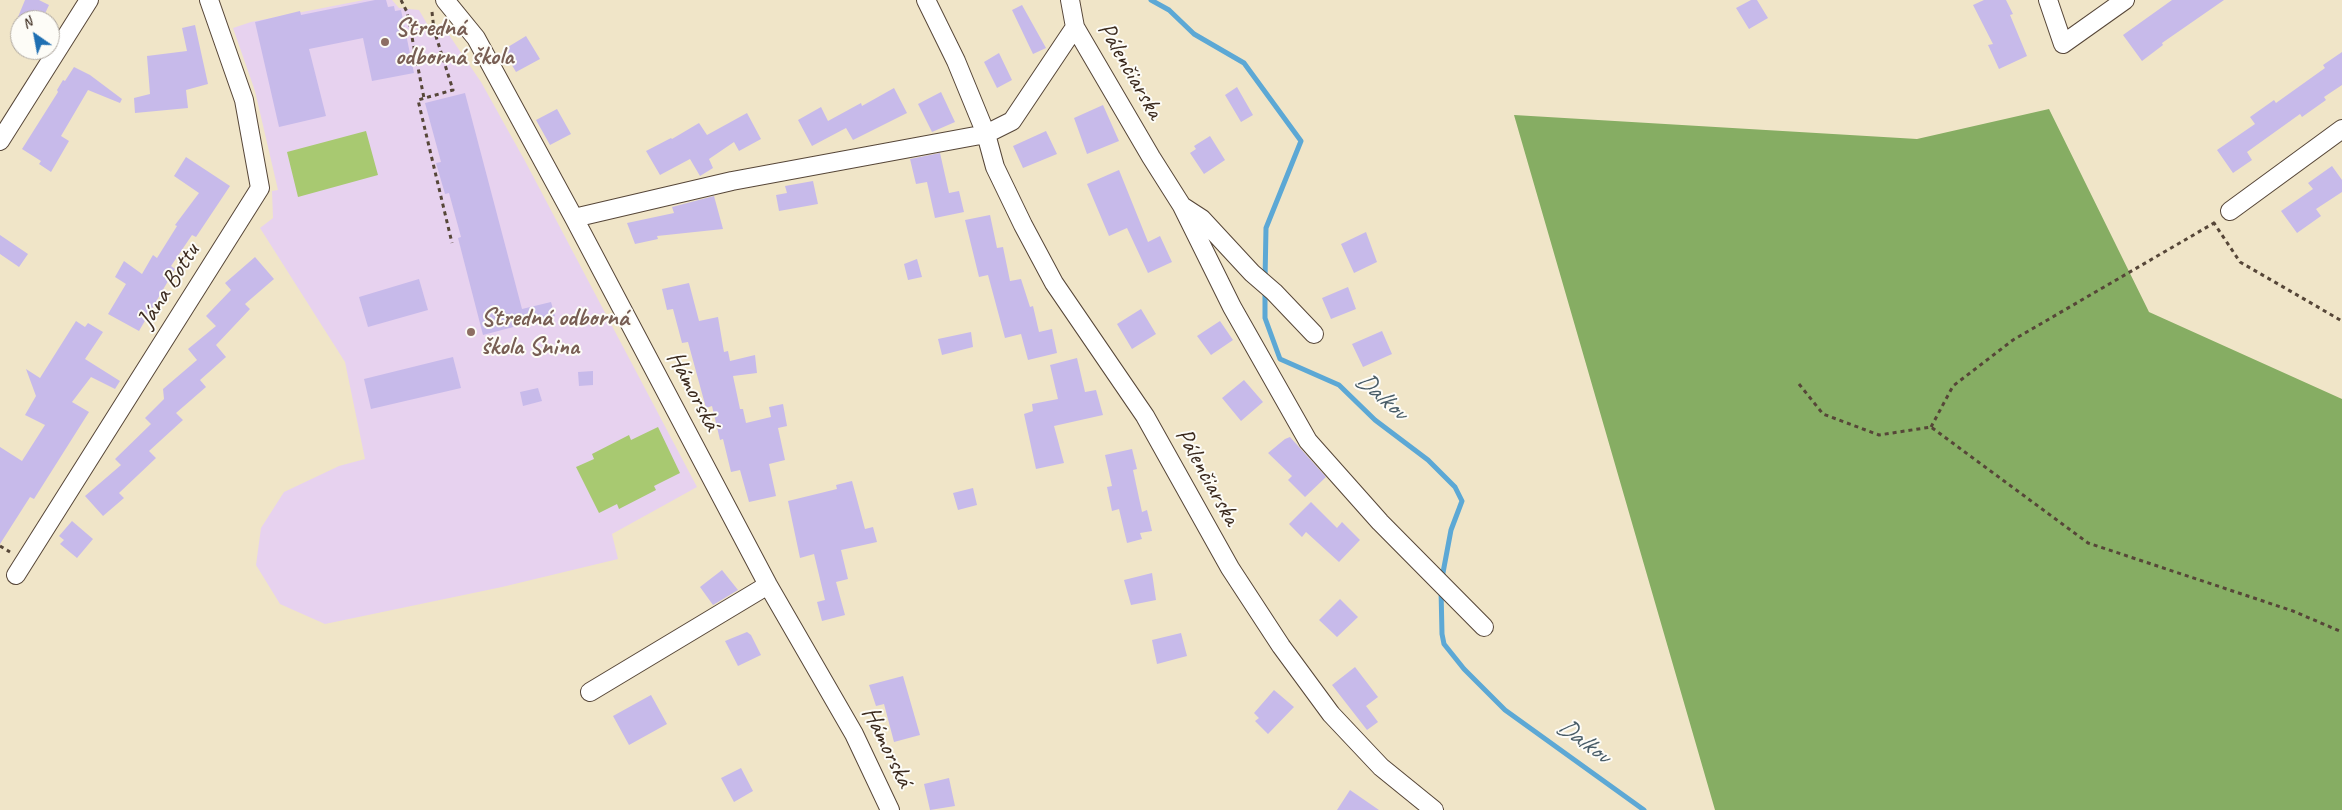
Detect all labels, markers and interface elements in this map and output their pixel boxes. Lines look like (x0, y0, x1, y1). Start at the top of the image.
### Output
north arrow (10, 10, 60, 60)
text: N (19, 13, 35, 32)
place label: Stredná odborná škola (395, 13, 514, 72)
street label: Pálenčiarska (1090, 17, 1170, 125)
marker: Stredná odborná škola (379, 36, 391, 48)
street label: Jána Bottu (131, 238, 207, 334)
place label: Stredná odborná škola Snina (481, 303, 629, 362)
marker: Stredná odborná škola Snina (465, 326, 477, 338)
street label: Hámorská (660, 346, 726, 436)
water label: Dalkov (1349, 365, 1413, 427)
street label: Pálenčiarska (1168, 423, 1246, 531)
street label: Hámorská (855, 702, 919, 792)
water label: Dalkov (1550, 711, 1616, 771)

